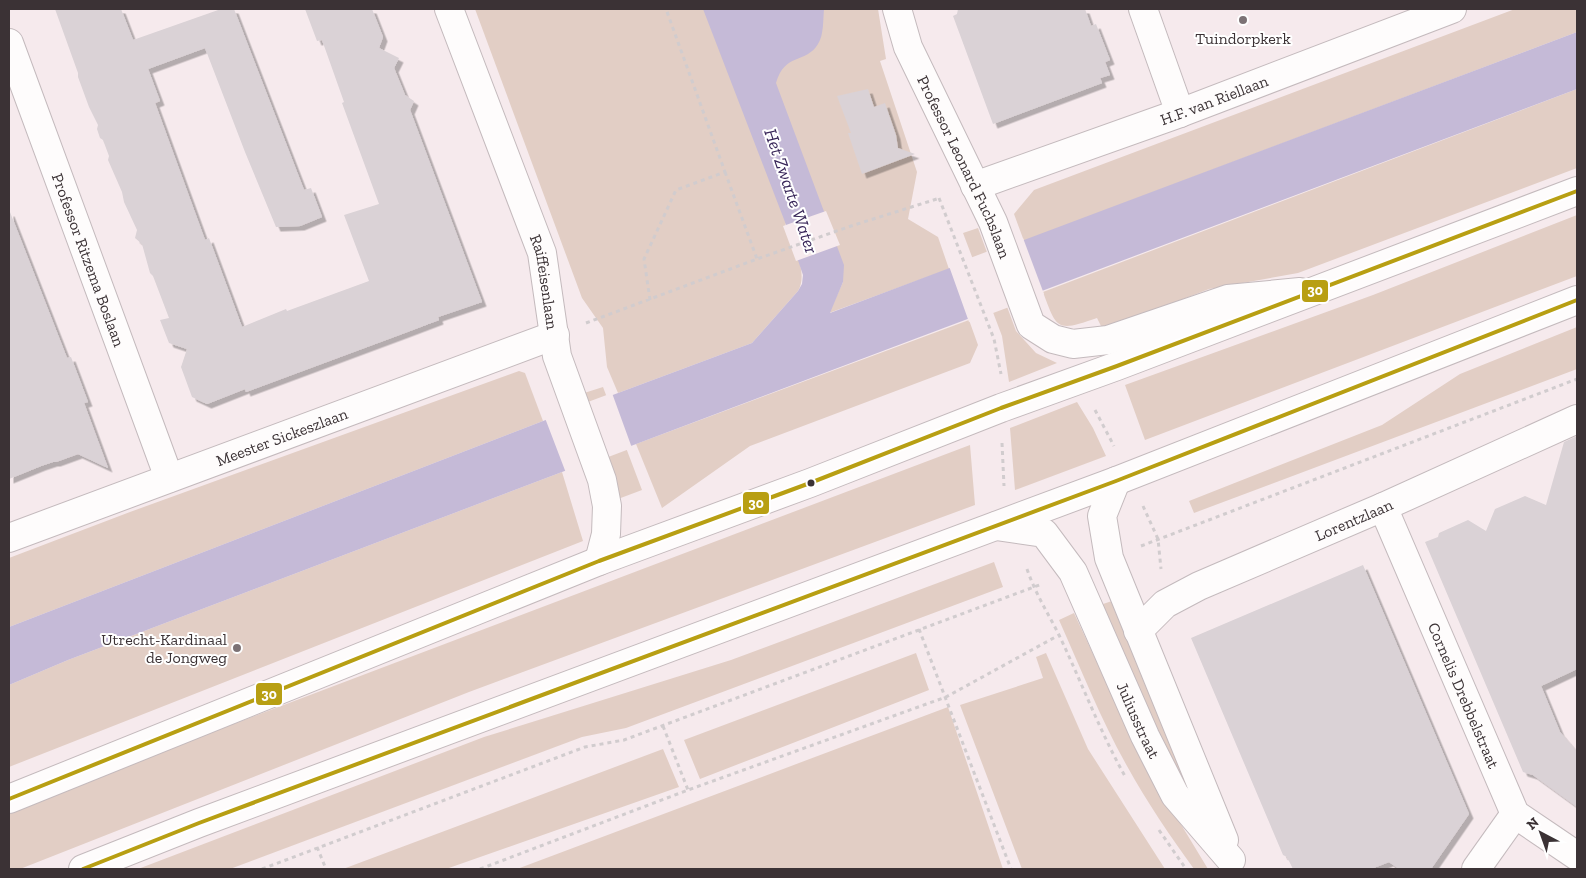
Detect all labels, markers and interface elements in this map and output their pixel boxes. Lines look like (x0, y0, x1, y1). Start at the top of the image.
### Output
marker: Tuindorpkerk (1237, 14, 1249, 26)
place label: Tuindorpkerk (1195, 29, 1291, 48)
street label: H.F. van Riellaan (1158, 71, 1271, 129)
street label: Professor Leonard Fuchslaan (913, 72, 1015, 262)
water label: Het Zwarte Water (759, 126, 823, 257)
street label: Professor Ritzema Boslaan (48, 171, 129, 350)
street label: Raiffeisenlaan (526, 232, 562, 332)
line badge: 30 (1301, 279, 1329, 303)
text: 30 (1307, 282, 1323, 299)
street label: Meester Sickeszlaan (214, 404, 351, 470)
unlabelled marker (806, 478, 816, 488)
line badge: 30 (742, 491, 770, 515)
text: 30 (748, 495, 764, 512)
street label: Lorentzlaan (1312, 495, 1396, 545)
street label: Cornelis Drebbelstraat (1424, 620, 1503, 771)
place label: Utrecht-Kardinaal de Jongweg (101, 630, 227, 667)
marker: Utrecht-Kardinaal de Jongweg (231, 642, 243, 654)
street label: Juliusstraat (1112, 679, 1164, 762)
line badge: 30 (255, 682, 283, 706)
text: 30 (261, 686, 277, 703)
north arrow (1516, 808, 1566, 858)
text: N (1523, 813, 1543, 833)

